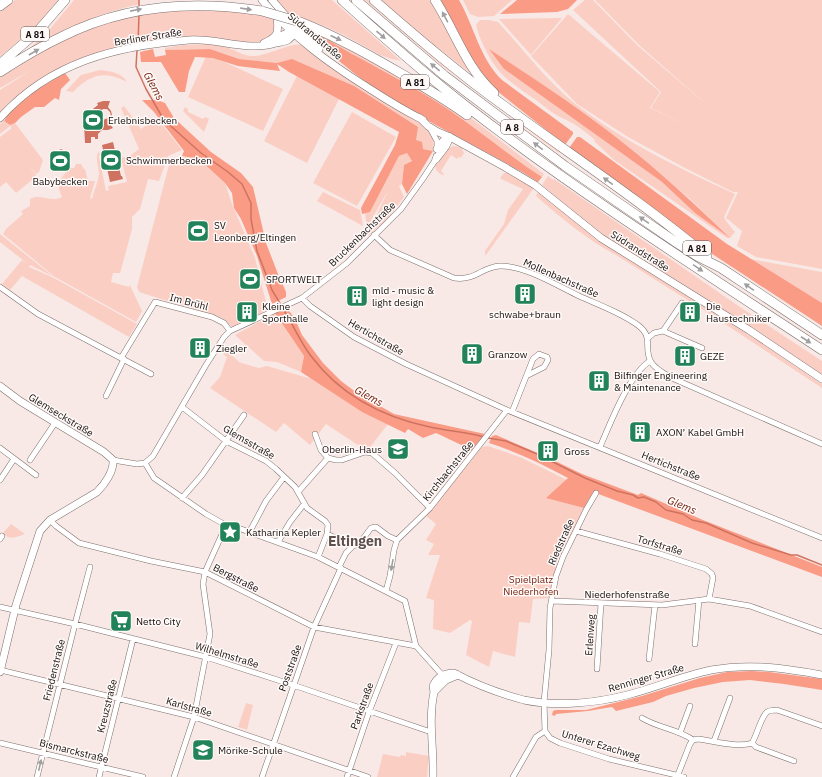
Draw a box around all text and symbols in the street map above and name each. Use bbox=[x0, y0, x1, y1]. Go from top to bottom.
one-way arrow bbox=[240, 6, 252, 12]
one-way arrow bbox=[130, 7, 142, 13]
street label: Südrandstraße bbox=[285, 10, 345, 63]
one-way arrow bbox=[442, 11, 448, 22]
street label: Berliner Straße bbox=[113, 25, 183, 49]
road number: A 81 bbox=[21, 27, 49, 41]
one-way arrow bbox=[376, 31, 386, 40]
one-way arrow bbox=[330, 35, 342, 41]
one-way arrow bbox=[28, 48, 40, 55]
one-way arrow bbox=[429, 63, 440, 71]
water label: Glems bbox=[141, 69, 167, 103]
road number: A 81 bbox=[401, 75, 429, 89]
sports icon: Erlebnisbecken bbox=[80, 107, 106, 133]
place label: Erlebnisbecken bbox=[108, 114, 177, 127]
road number: A 8 bbox=[501, 120, 523, 134]
one-way arrow bbox=[533, 141, 544, 150]
sports icon: Schwimmerbecken bbox=[98, 147, 124, 173]
sports icon: Babybecken bbox=[47, 148, 73, 174]
place label: Schwimmerbecken bbox=[126, 154, 212, 167]
place label: Babybecken bbox=[32, 175, 88, 188]
one-way arrow bbox=[602, 177, 613, 185]
street label: Bruckenbachstraße bbox=[326, 198, 399, 269]
one-way arrow bbox=[639, 216, 650, 224]
sports icon: SV Leonberg/Eltingen bbox=[185, 218, 211, 244]
place label: SV Leonberg/Eltingen bbox=[214, 219, 296, 244]
street label: Südrandstraße bbox=[608, 228, 672, 275]
road number: A 81 bbox=[683, 241, 711, 255]
street label: Mollenbachstraße bbox=[521, 256, 601, 301]
one-way arrow bbox=[692, 264, 703, 272]
sports icon: SPORTWELT bbox=[237, 266, 263, 292]
place label: SPORTWELT bbox=[266, 273, 322, 286]
building icon: schwabe+braun bbox=[512, 281, 538, 307]
building icon: mld - music & light design bbox=[344, 283, 370, 309]
one-way arrow bbox=[744, 283, 755, 291]
place label: mld - music & light design bbox=[372, 284, 434, 309]
street label: Im Brühl bbox=[168, 291, 210, 313]
building icon: Kleine Sporthalle bbox=[234, 299, 260, 325]
building icon: Die Haustechniker bbox=[677, 299, 703, 325]
place label: Kleine Sporthalle bbox=[262, 300, 309, 325]
place label: Die Haustechniker bbox=[706, 300, 771, 325]
place label: schwabe+braun bbox=[489, 308, 561, 321]
street label: Hertichstraße bbox=[346, 316, 407, 358]
building icon: Ziegler bbox=[187, 335, 213, 361]
one-way arrow bbox=[801, 336, 811, 344]
building icon: Granzow bbox=[459, 341, 485, 367]
place label: Ziegler bbox=[216, 342, 247, 355]
building icon: GEZE bbox=[672, 343, 698, 369]
place label: Granzow bbox=[488, 348, 528, 361]
place label: GEZE bbox=[700, 350, 725, 363]
building icon: Bilfinger Engineering & Maintenance bbox=[586, 368, 612, 394]
place label: Bilfinger Engineering & Maintenance bbox=[614, 369, 708, 394]
water label: Glems bbox=[352, 383, 386, 409]
street label: Glemseckstraße bbox=[26, 390, 96, 440]
building icon: AXON’ Kabel GmbH bbox=[627, 419, 653, 445]
street label: Glemsstraße bbox=[221, 422, 278, 462]
place label: AXON’ Kabel GmbH bbox=[656, 426, 744, 439]
school or university icon: Oberlin-Haus bbox=[385, 436, 411, 462]
street label: Kirchbachstraße bbox=[420, 438, 477, 504]
building icon: Gross bbox=[535, 438, 561, 464]
place label: Oberlin-Haus bbox=[322, 443, 382, 456]
place label: Gross bbox=[564, 445, 590, 458]
street label: Hertichstraße bbox=[640, 448, 703, 484]
water label: Glems bbox=[665, 493, 699, 517]
street label: Riedstraße bbox=[545, 516, 577, 567]
place icon: Katharina Kepler bbox=[217, 519, 243, 545]
place label: Katharina Kepler bbox=[246, 526, 321, 539]
district label: Eltingen bbox=[328, 532, 382, 550]
street label: Torfstraße bbox=[636, 532, 685, 558]
one-way arrow bbox=[389, 559, 395, 571]
street label: Bergstraße bbox=[211, 561, 262, 595]
park label: Spielplatz Niederhofen bbox=[503, 573, 559, 598]
street label: Niederhofenstraße bbox=[585, 588, 670, 601]
supermarket icon: Netto City bbox=[108, 608, 134, 634]
street label: Erlenweg bbox=[582, 613, 598, 656]
place label: Netto City bbox=[136, 615, 181, 628]
street label: Friedenstraße bbox=[40, 637, 68, 702]
street label: Wilhelmstraße bbox=[194, 639, 261, 671]
street label: Poststraße bbox=[276, 642, 305, 693]
street label: Renninger Straße bbox=[607, 661, 686, 695]
street label: Kreuzstraße bbox=[94, 677, 120, 734]
street label: Parkstraße bbox=[347, 680, 377, 731]
street label: Karlstraße bbox=[165, 694, 214, 720]
street label: Unterer Ezachweg bbox=[560, 727, 643, 763]
street label: Bismarckstraße bbox=[38, 736, 110, 766]
school or university icon: Mörike-Schule bbox=[190, 737, 216, 763]
place label: Mörike-Schule bbox=[218, 744, 283, 757]
one-way arrow bbox=[38, 759, 44, 771]

